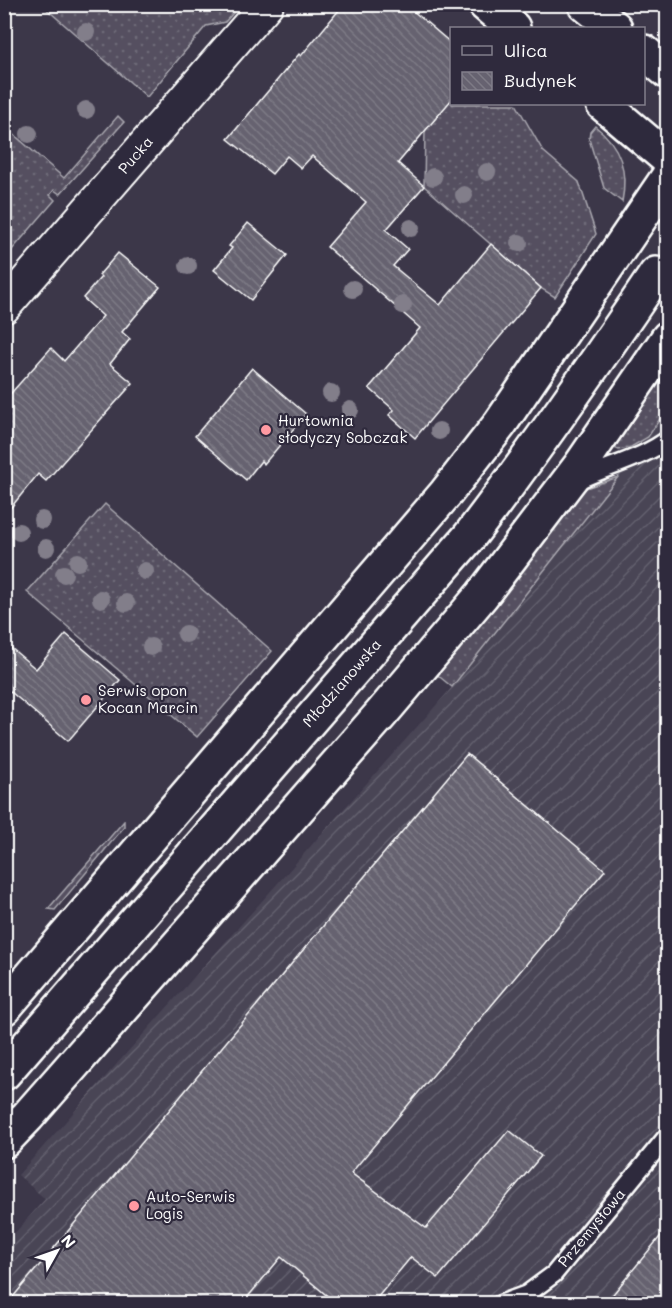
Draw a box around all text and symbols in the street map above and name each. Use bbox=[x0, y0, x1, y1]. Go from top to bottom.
legend bbox=[450, 27, 645, 105]
text: Ulica bbox=[504, 38, 548, 62]
text: Budynek bbox=[504, 68, 577, 92]
street label: Pucka bbox=[113, 132, 157, 178]
place label: Hurtownia słodyczy Sobczak bbox=[278, 410, 407, 447]
marker: Hurtownia słodyczy Sobczak bbox=[259, 423, 273, 437]
street label: Młodzianowska bbox=[298, 634, 385, 731]
place label: Serwis opon Kocan Marcin bbox=[98, 680, 198, 717]
marker: Serwis opon Kocan Marcin bbox=[79, 693, 93, 707]
street label: Przemysłowa bbox=[553, 1184, 629, 1271]
place label: Auto-Serwis Logis bbox=[146, 1186, 235, 1223]
marker: Auto-Serwis Logis bbox=[127, 1199, 141, 1213]
north arrow bbox=[27, 1221, 87, 1281]
text: N bbox=[57, 1230, 81, 1252]

